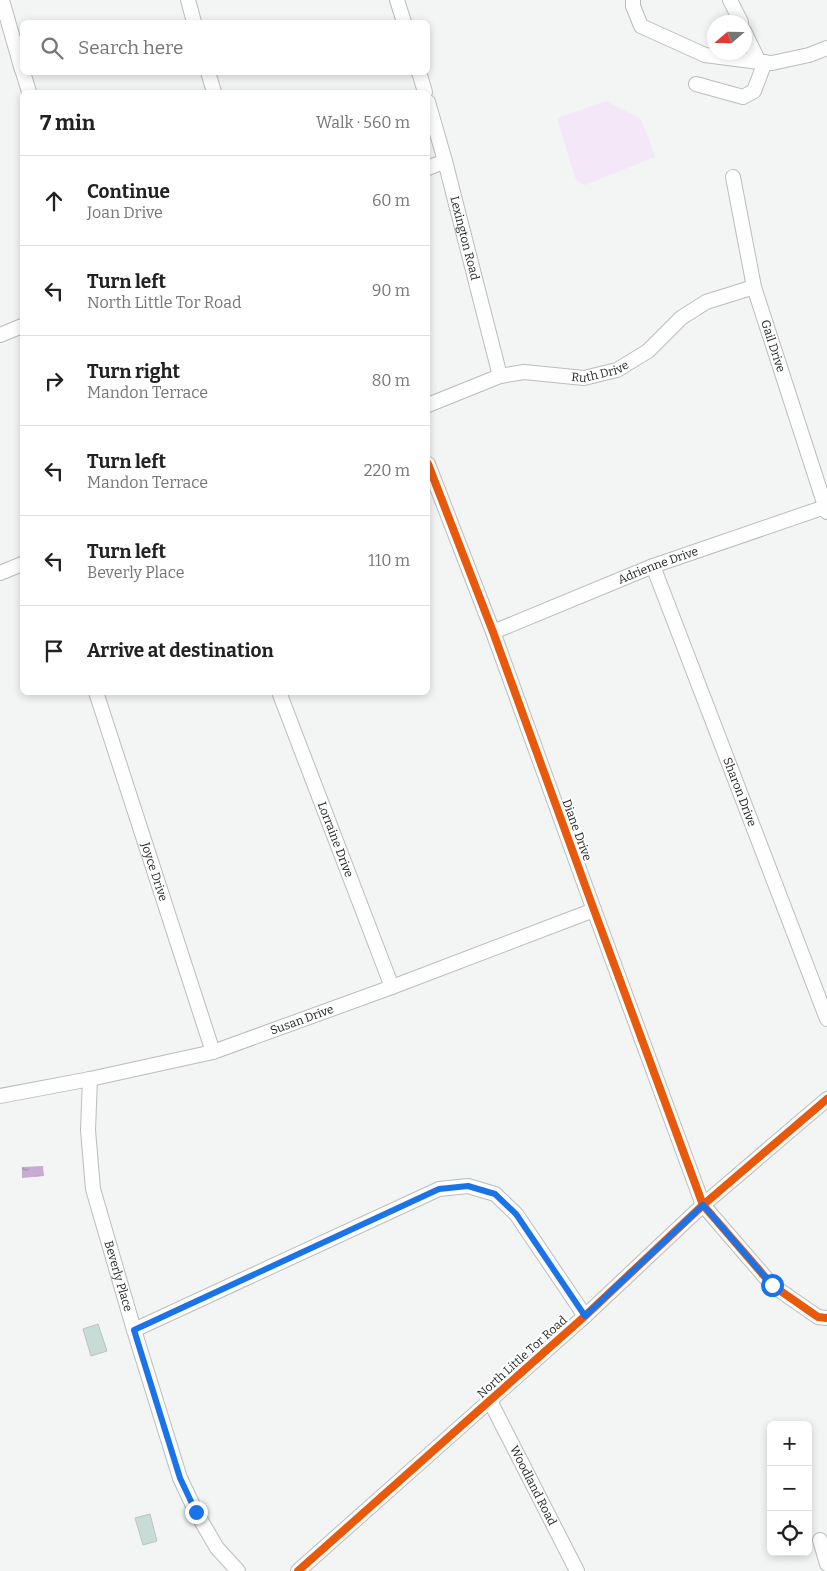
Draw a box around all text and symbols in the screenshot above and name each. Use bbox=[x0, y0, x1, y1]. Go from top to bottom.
north arrow bbox=[707, 15, 752, 60]
search box bbox=[20, 20, 430, 75]
icon: search bbox=[38, 34, 66, 62]
text: Search here bbox=[78, 36, 183, 59]
text: 7 min bbox=[40, 110, 95, 136]
text: Walk · 560 m bbox=[316, 113, 410, 132]
text: Continue bbox=[87, 180, 170, 203]
icon: ahead bbox=[40, 187, 68, 215]
text: 60 m bbox=[372, 191, 410, 210]
street label: Lexington Road bbox=[447, 195, 482, 282]
text: Joan Drive bbox=[87, 203, 163, 222]
text: Turn left bbox=[87, 270, 166, 293]
icon: left bbox=[40, 277, 68, 305]
text: 90 m bbox=[372, 281, 410, 300]
text: North Little Tor Road bbox=[87, 293, 241, 312]
street label: Gail Drive bbox=[758, 318, 788, 374]
street label: Ruth Drive bbox=[571, 358, 631, 385]
text: Turn right bbox=[87, 360, 180, 383]
icon: right bbox=[40, 367, 68, 395]
text: 80 m bbox=[372, 371, 410, 390]
text: Mandon Terrace bbox=[87, 383, 208, 402]
text: Turn left bbox=[87, 450, 166, 473]
icon: left bbox=[40, 457, 68, 485]
text: 220 m bbox=[364, 461, 410, 480]
text: Mandon Terrace bbox=[87, 473, 208, 492]
text: Turn left bbox=[87, 540, 166, 563]
street label: Adrienne Drive bbox=[616, 544, 700, 587]
icon: left bbox=[40, 547, 68, 575]
text: 110 m bbox=[368, 551, 410, 570]
text: Beverly Place bbox=[87, 563, 184, 582]
icon: arrive bbox=[40, 637, 68, 665]
text: Arrive at destination bbox=[87, 639, 274, 662]
street label: Sharon Drive bbox=[720, 755, 759, 828]
street label: Diane Drive bbox=[559, 797, 595, 863]
street label: Lorraine Drive bbox=[315, 800, 356, 879]
street label: Joyce Drive bbox=[138, 840, 171, 903]
street label: Susan Drive bbox=[268, 1002, 335, 1038]
street label: Beverly Place bbox=[101, 1239, 135, 1313]
route start bbox=[761, 1274, 784, 1297]
street label: North Little Tor Road bbox=[474, 1313, 570, 1401]
map controls bbox=[767, 1421, 812, 1556]
button: + bbox=[767, 1421, 812, 1466]
street label: Woodland Road bbox=[507, 1443, 559, 1528]
button: − bbox=[767, 1466, 812, 1511]
route end bbox=[185, 1501, 208, 1524]
button: locate bbox=[767, 1511, 812, 1556]

